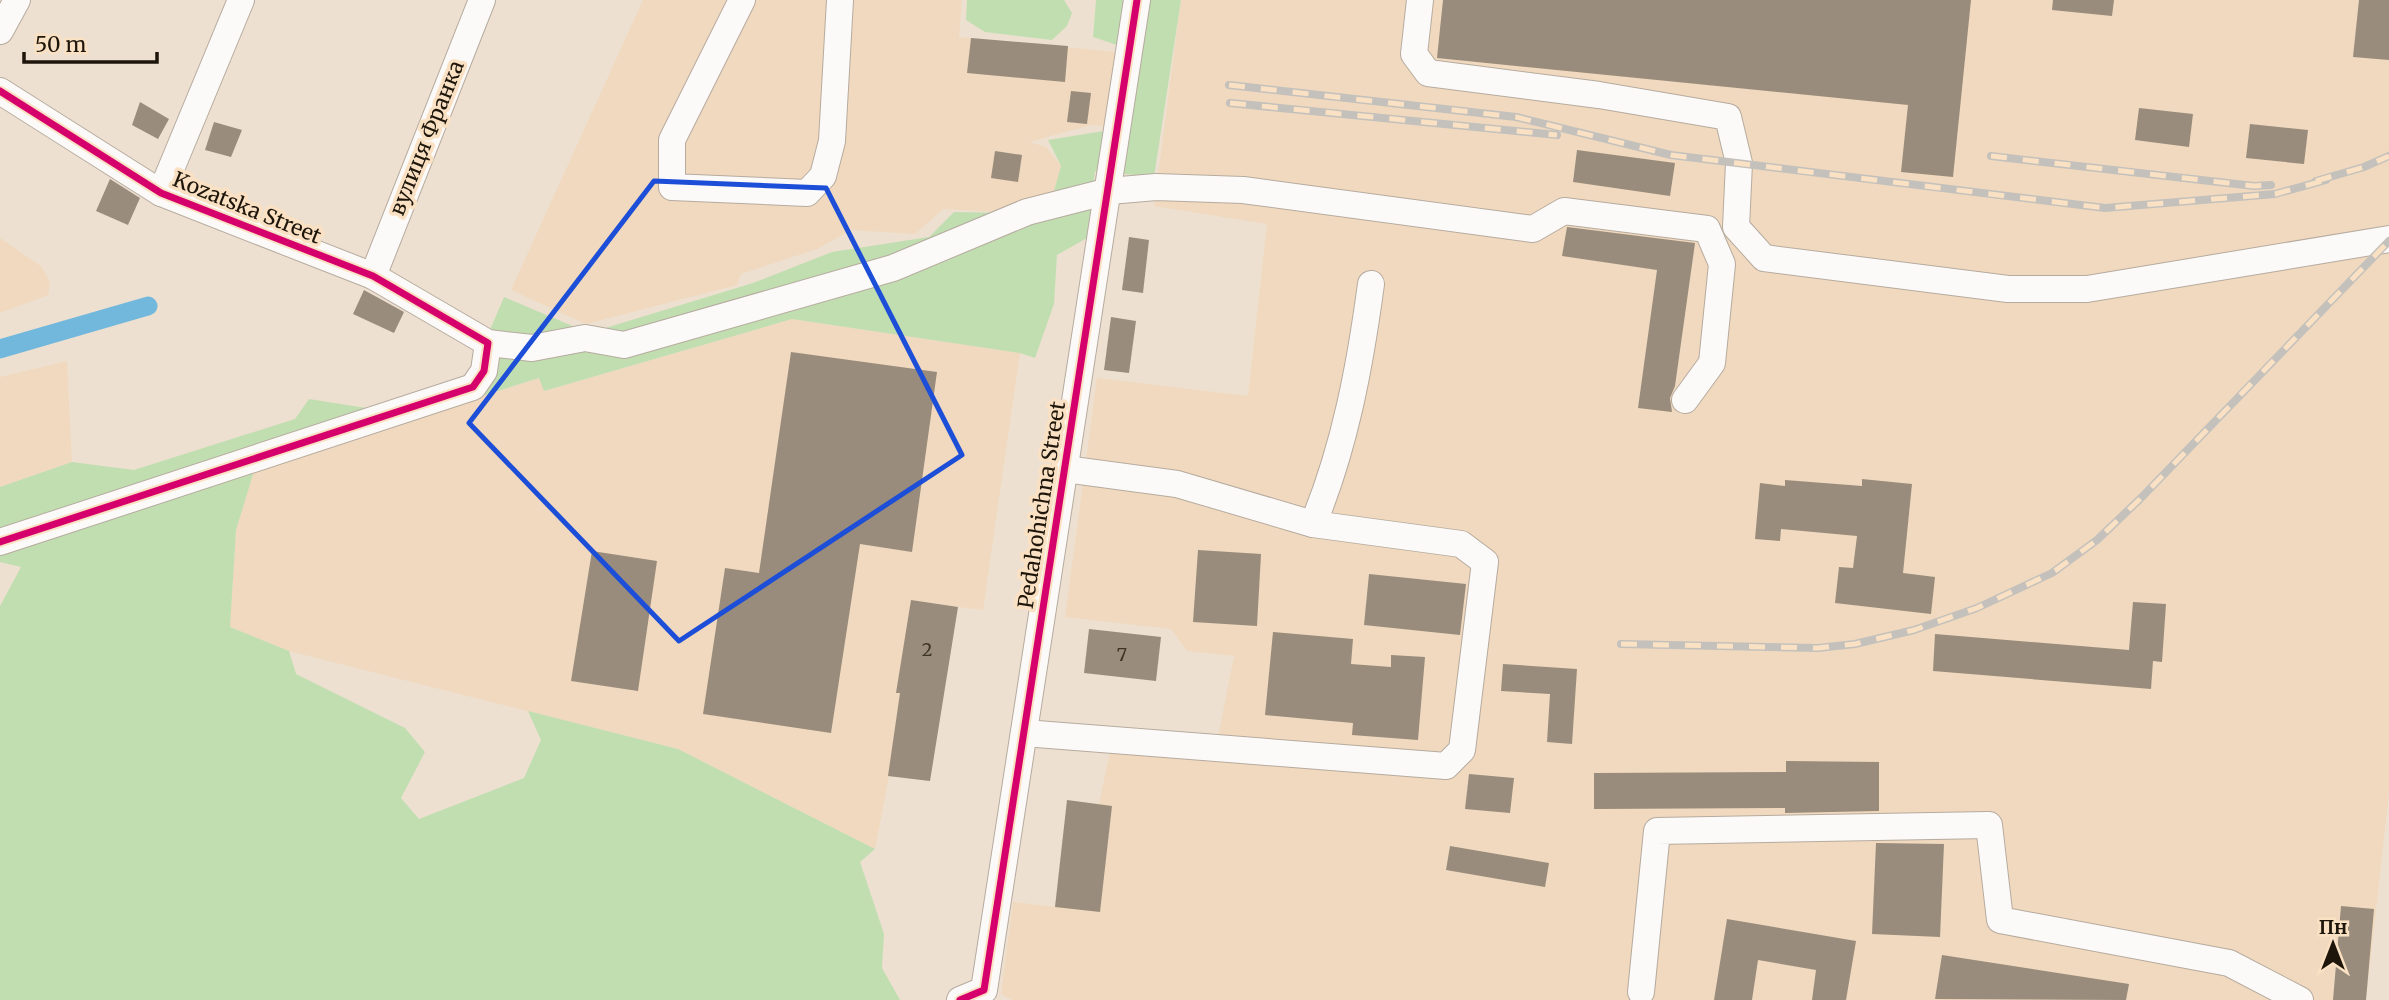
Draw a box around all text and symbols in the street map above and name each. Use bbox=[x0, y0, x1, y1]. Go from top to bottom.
scale bar bbox=[24, 21, 158, 65]
text: 50 m bbox=[35, 31, 86, 58]
street label: вулиця Франка bbox=[383, 56, 470, 219]
street label: Kozatska Street bbox=[169, 166, 325, 250]
street label: Pedahohichna Street bbox=[1012, 399, 1071, 610]
house number: 2 bbox=[922, 638, 932, 661]
house number: 7 bbox=[1117, 643, 1127, 666]
north arrow bbox=[2298, 909, 2368, 979]
text: Пн bbox=[2319, 915, 2347, 939]

